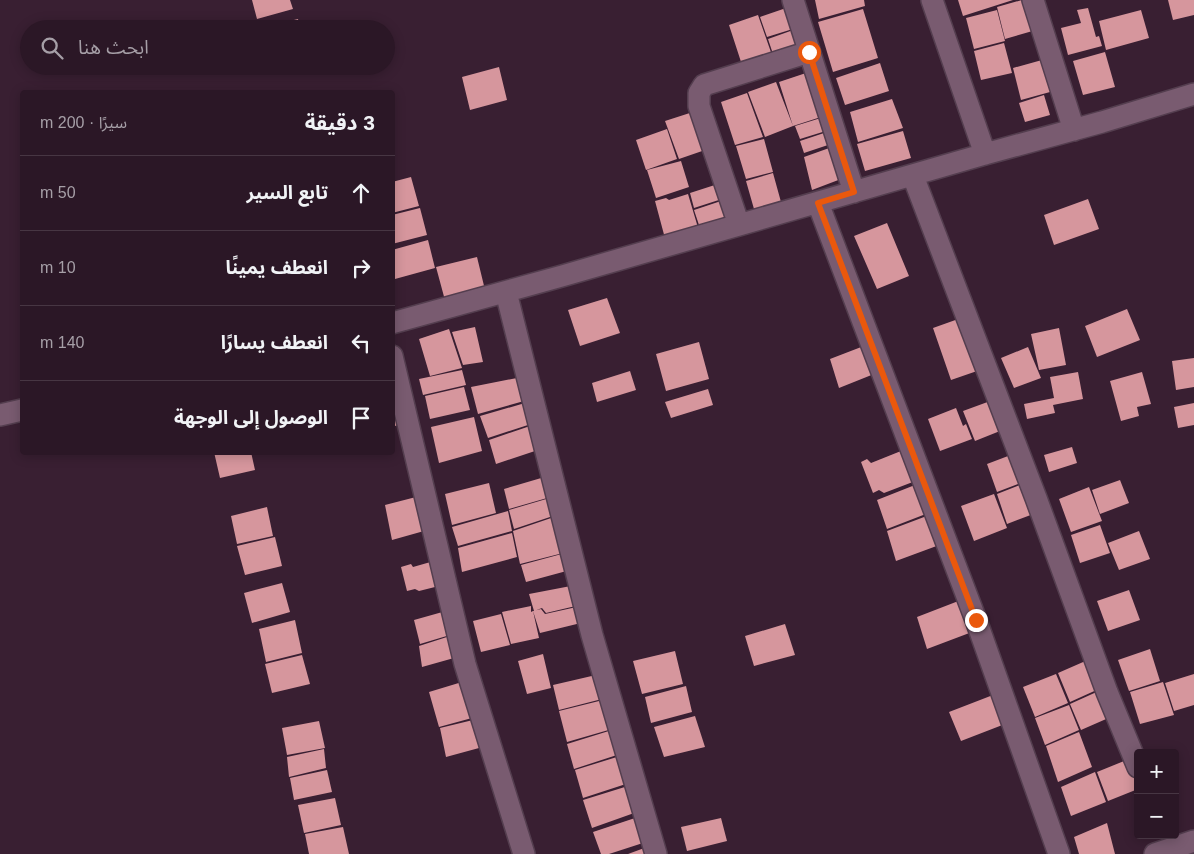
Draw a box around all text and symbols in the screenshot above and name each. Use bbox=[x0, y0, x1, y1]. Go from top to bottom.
search box bbox=[20, 20, 395, 75]
icon: search bbox=[38, 34, 66, 62]
text: ابحث هنا bbox=[78, 37, 149, 58]
route start bbox=[798, 41, 821, 64]
text: 3 دقيقة bbox=[305, 111, 375, 134]
text: سيرًا · 200 m bbox=[40, 114, 127, 131]
icon: ahead bbox=[347, 179, 375, 207]
text: تابع السير bbox=[246, 182, 328, 203]
text: 50 m bbox=[40, 184, 76, 201]
icon: right bbox=[347, 254, 375, 282]
text: انعطف يمينًا bbox=[226, 257, 328, 278]
text: 10 m bbox=[40, 259, 76, 276]
icon: left bbox=[347, 329, 375, 357]
text: انعطف يسارًا bbox=[221, 332, 328, 353]
text: 140 m bbox=[40, 334, 84, 351]
icon: arrive bbox=[347, 404, 375, 432]
text: الوصول إلى الوجهة bbox=[174, 407, 328, 428]
route end bbox=[965, 609, 988, 632]
map controls bbox=[1134, 749, 1179, 839]
button: + bbox=[1134, 749, 1179, 794]
button: − bbox=[1134, 794, 1179, 839]

